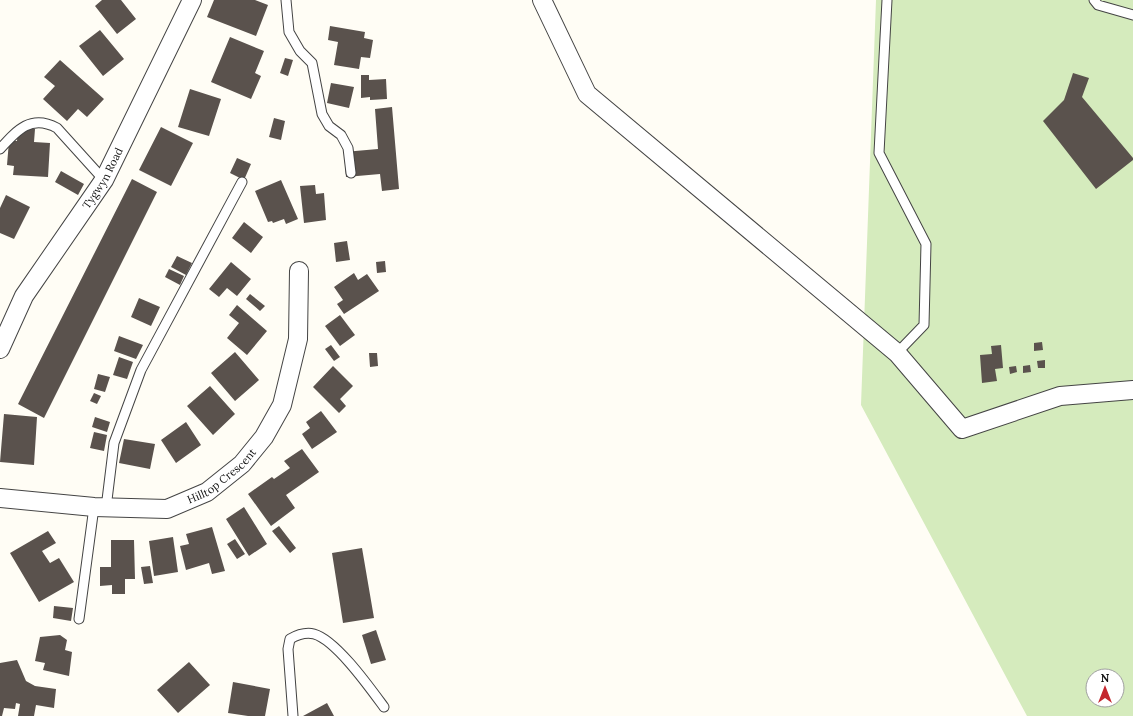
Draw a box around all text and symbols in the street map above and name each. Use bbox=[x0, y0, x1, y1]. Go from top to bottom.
street label: Tygwyn Road bbox=[79, 145, 126, 212]
street label: Hilltop Crescent bbox=[185, 445, 259, 507]
north arrow bbox=[1085, 668, 1125, 708]
text: N bbox=[1101, 671, 1110, 685]

